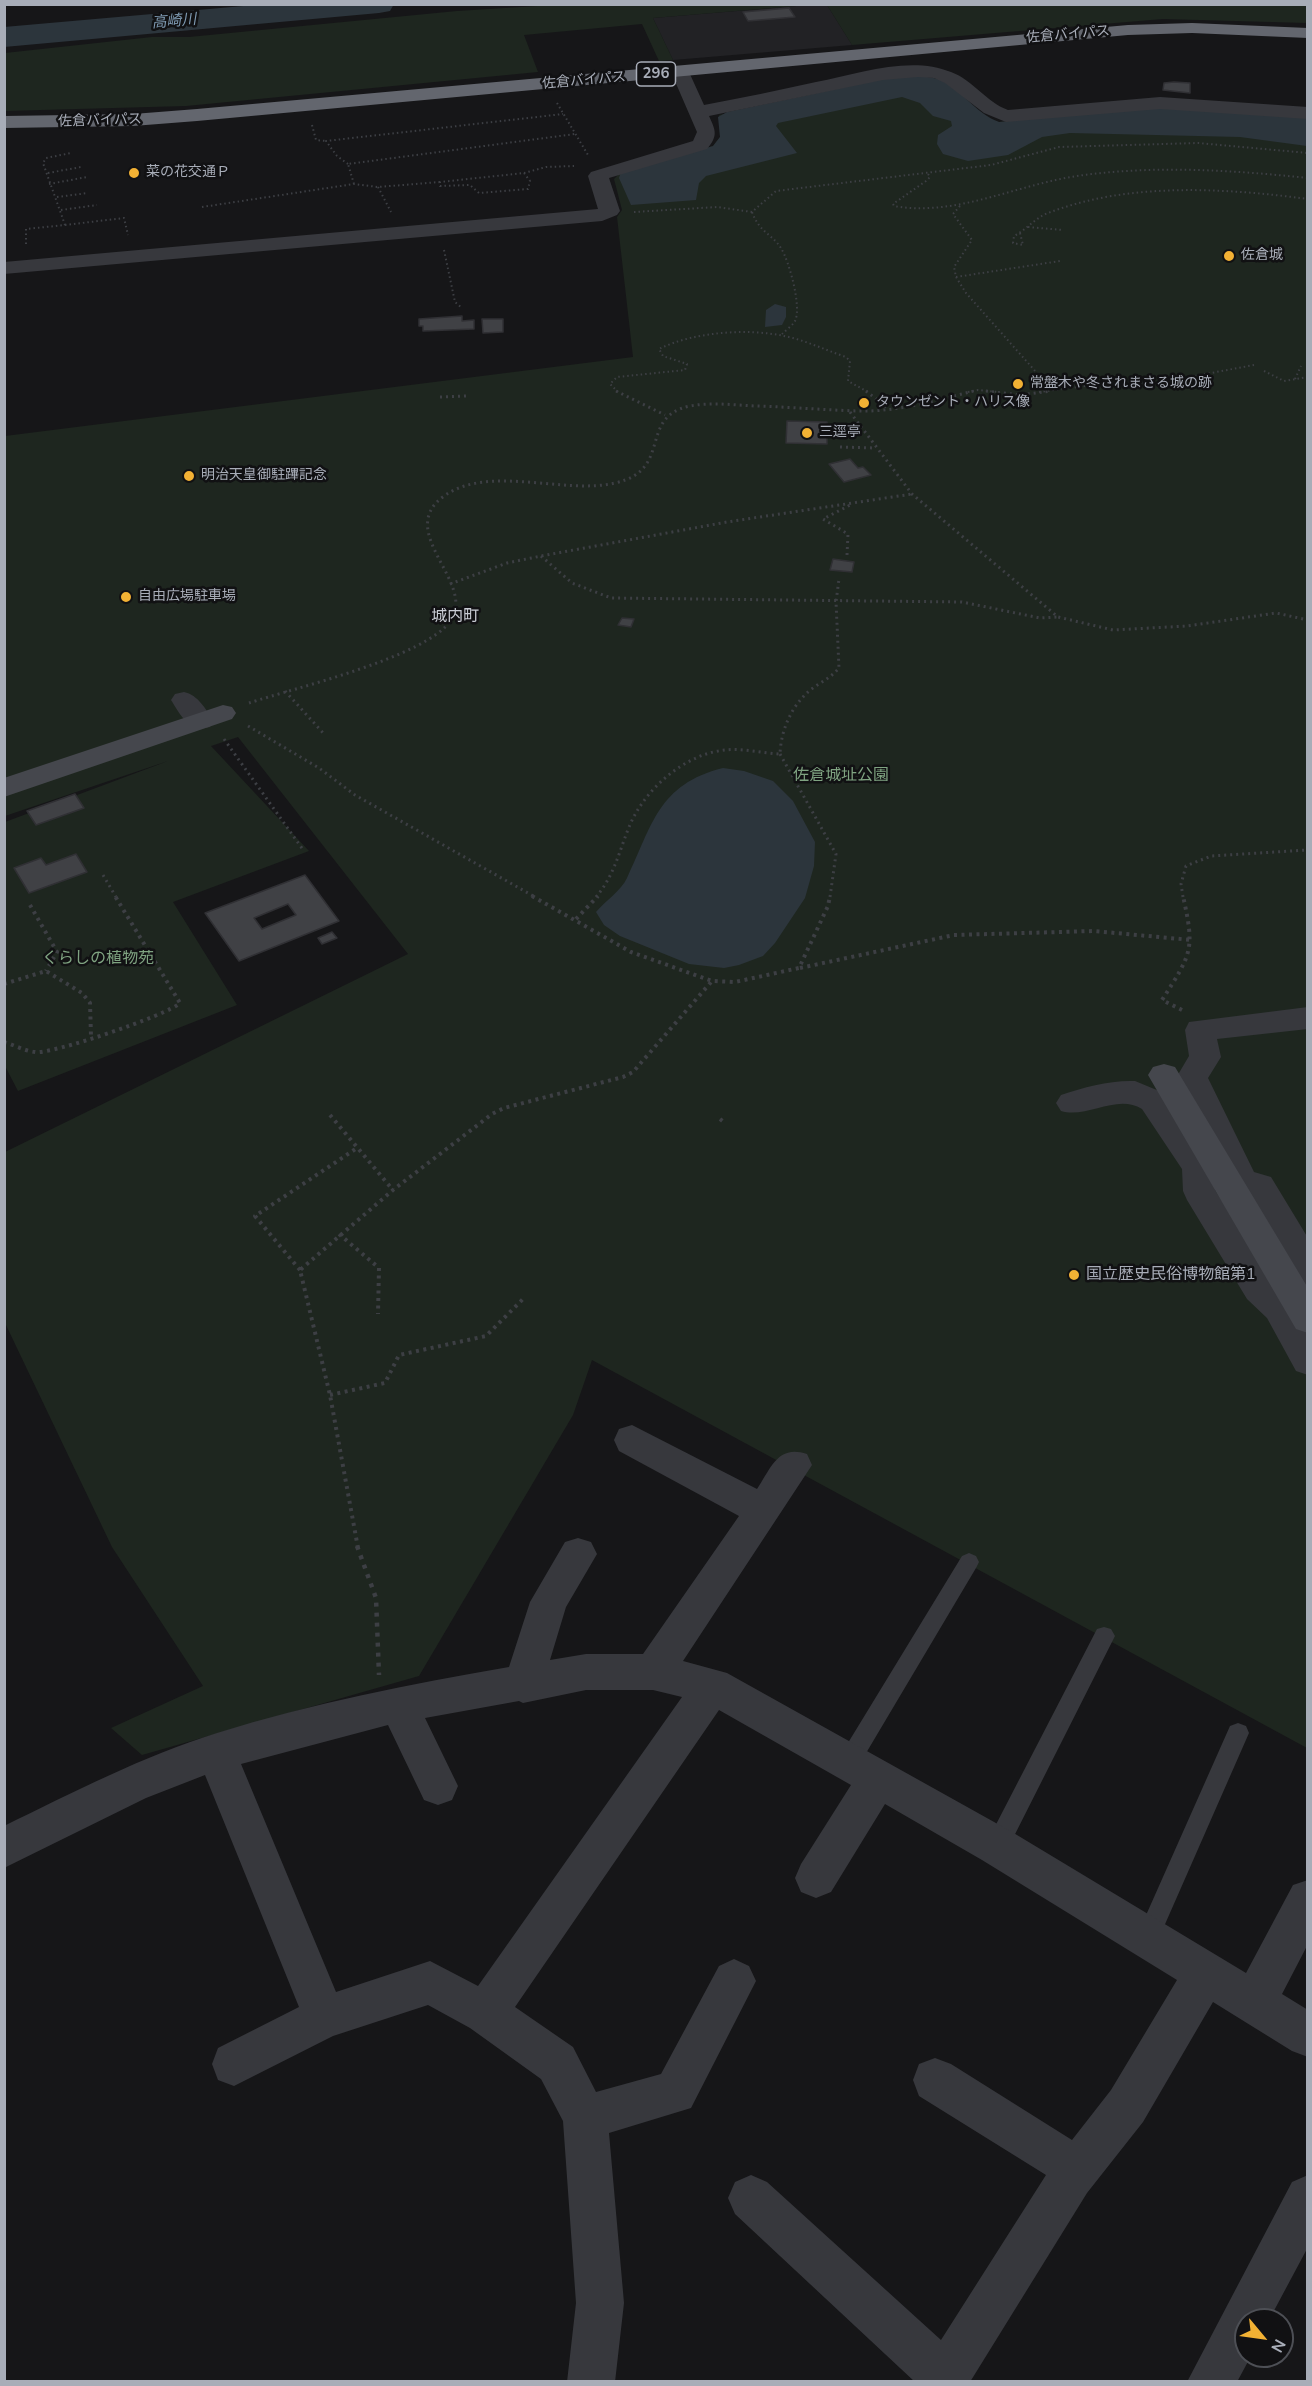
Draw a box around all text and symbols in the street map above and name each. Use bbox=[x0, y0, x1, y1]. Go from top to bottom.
water label: 高崎川 bbox=[151, 11, 197, 33]
street label: 佐倉バイパス bbox=[1025, 23, 1111, 47]
road number: 296 bbox=[636, 62, 676, 86]
street label: 佐倉バイパス bbox=[541, 69, 627, 93]
street label: 佐倉バイパス bbox=[58, 111, 142, 131]
place label: 菜の花交通Ｐ bbox=[146, 165, 230, 181]
marker: 菜の花交通Ｐ bbox=[127, 166, 141, 180]
place label: 佐倉城 bbox=[1241, 248, 1283, 264]
marker: 佐倉城 bbox=[1222, 249, 1236, 263]
place label: 常盤木や冬されまさる城の跡 bbox=[1030, 376, 1212, 392]
marker: 常盤木や冬されまさる城の跡 bbox=[1011, 377, 1025, 391]
place label: タウンゼント・ハリス像 bbox=[876, 395, 1030, 411]
marker: タウンゼント・ハリス像 bbox=[857, 396, 871, 410]
place label: 三逕亭 bbox=[819, 425, 861, 441]
marker: 三逕亭 bbox=[800, 426, 814, 440]
place label: 明治天皇御駐蹕記念 bbox=[201, 468, 327, 484]
marker: 明治天皇御駐蹕記念 bbox=[182, 469, 196, 483]
place label: 自由広場駐車場 bbox=[138, 589, 236, 605]
marker: 自由広場駐車場 bbox=[119, 590, 133, 604]
district label: 城内町 bbox=[431, 607, 479, 627]
park label: 佐倉城址公園 bbox=[793, 766, 889, 786]
park label: くらしの植物苑 bbox=[42, 949, 154, 969]
place label: 国立歴史民俗博物館第1 bbox=[1086, 1265, 1256, 1285]
marker: 国立歴史民俗博物館第1 bbox=[1067, 1268, 1081, 1282]
north arrow bbox=[1234, 2308, 1294, 2368]
text: N bbox=[1265, 2335, 1291, 2356]

